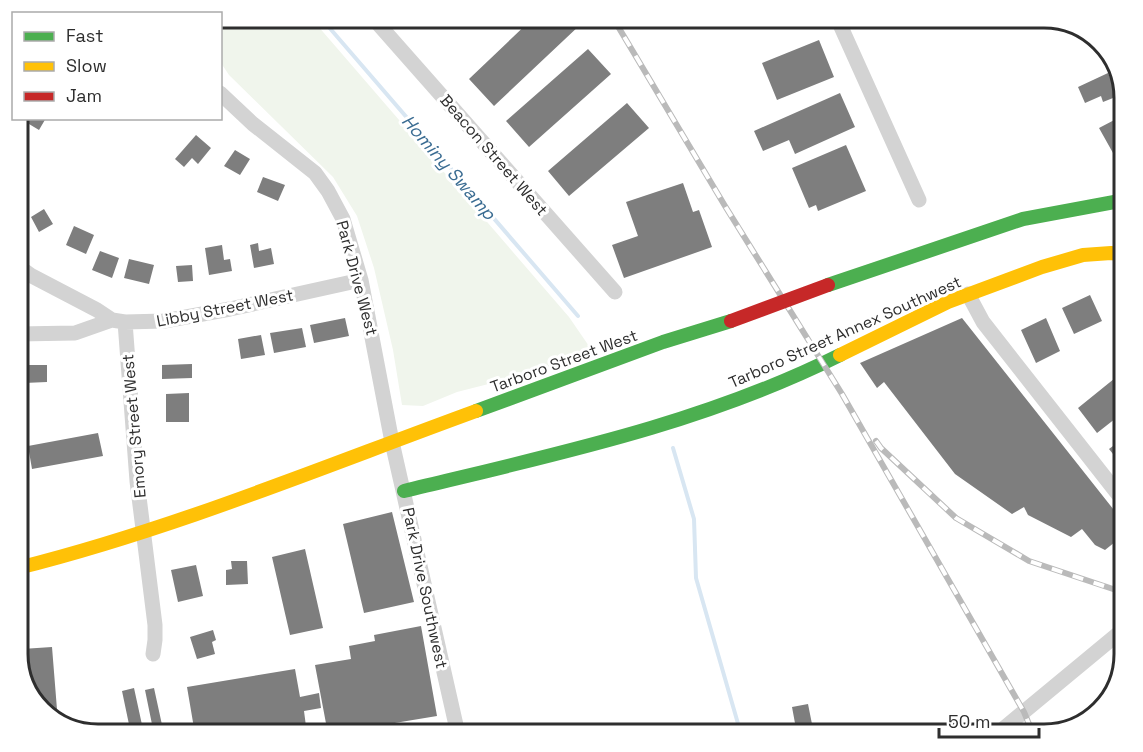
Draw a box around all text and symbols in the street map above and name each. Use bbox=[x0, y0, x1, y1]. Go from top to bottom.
legend bbox=[12, 12, 222, 120]
text: Fast bbox=[66, 24, 103, 47]
text: Slow bbox=[66, 54, 107, 77]
text: Jam bbox=[66, 84, 102, 107]
street label: Beacon Street West bbox=[436, 90, 552, 220]
water label: Hominy Swamp bbox=[397, 110, 502, 225]
street label: Park Drive West bbox=[332, 218, 382, 338]
street label: Tarboro Street Annex Southwest bbox=[725, 271, 965, 393]
street label: Libby Street West bbox=[155, 284, 295, 332]
street label: Tarboro Street West bbox=[488, 325, 640, 397]
street label: Emory Street West bbox=[117, 353, 151, 499]
street label: Park Drive Southwest bbox=[398, 506, 452, 670]
scale bar bbox=[939, 701, 1040, 739]
text: 50 m bbox=[948, 710, 990, 733]

